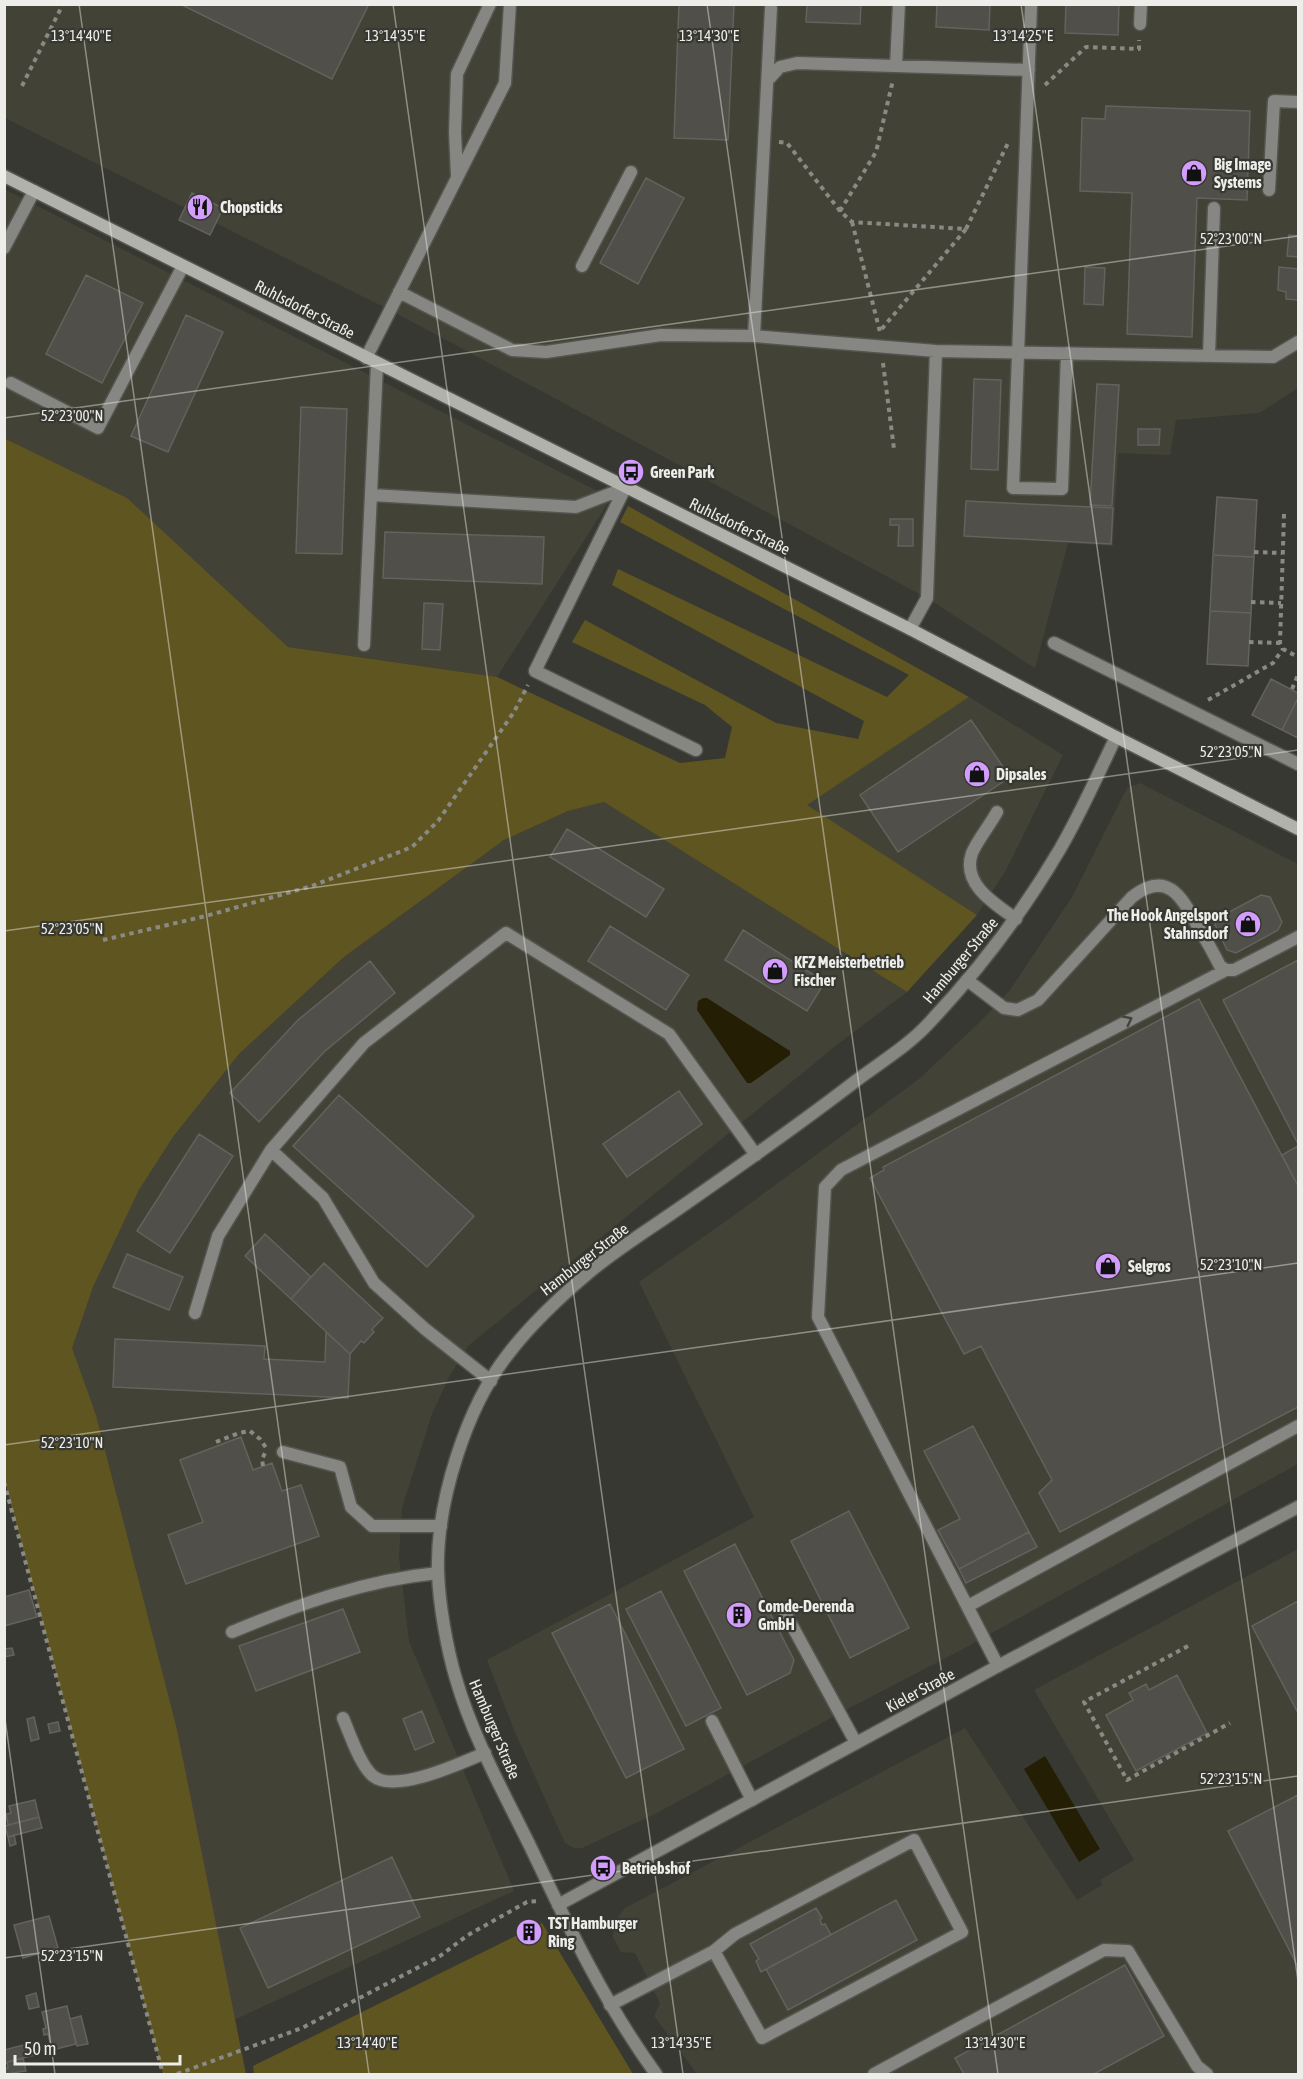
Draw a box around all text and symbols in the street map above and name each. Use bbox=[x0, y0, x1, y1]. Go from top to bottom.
text: 13°14'40"E bbox=[51, 27, 112, 44]
text: 13°14'35"E bbox=[365, 27, 426, 44]
text: 13°14'30"E bbox=[679, 27, 740, 44]
text: 13°14'25"E bbox=[993, 27, 1054, 44]
place label: Big Image Systems bbox=[1214, 155, 1271, 191]
shop icon: Big Image Systems bbox=[1179, 158, 1209, 188]
restaurant icon: Chopsticks bbox=[185, 192, 215, 222]
place label: Chopsticks bbox=[220, 198, 283, 216]
text: 52°23'00"N bbox=[1200, 230, 1262, 247]
street label: Ruhlsdorfer Straße bbox=[252, 276, 358, 342]
text: 52°23'00"N bbox=[41, 407, 103, 424]
bus stop icon: Green Park bbox=[616, 457, 646, 487]
place label: Green Park bbox=[650, 463, 715, 481]
street label: Ruhlsdorfer Straße bbox=[687, 494, 793, 558]
text: 52°23'05"N bbox=[1200, 743, 1262, 760]
shop icon: Dipsales bbox=[962, 759, 992, 789]
place label: Dipsales bbox=[996, 765, 1047, 783]
place label: The Hook Angelsport Stahnsdorf bbox=[1107, 906, 1229, 942]
shop icon: The Hook Angelsport Stahnsdorf bbox=[1233, 909, 1263, 939]
street label: Hamburger Straße bbox=[919, 913, 1002, 1007]
text: 52°23'05"N bbox=[41, 920, 103, 937]
place label: KFZ Meisterbetrieb Fischer bbox=[794, 953, 905, 989]
shop icon: KFZ Meisterbetrieb Fischer bbox=[760, 956, 790, 986]
one-way arrow bbox=[1122, 1016, 1132, 1027]
street label: Hamburger Straße bbox=[536, 1219, 632, 1300]
shop icon: Selgros bbox=[1093, 1251, 1123, 1281]
text: 52°23'10"N bbox=[1200, 1256, 1262, 1273]
place label: Selgros bbox=[1128, 1257, 1171, 1275]
text: 52°23'10"N bbox=[41, 1434, 103, 1451]
place label: Comde-Derenda GmbH bbox=[758, 1597, 854, 1633]
building icon: Comde-Derenda GmbH bbox=[724, 1600, 754, 1630]
street label: Kieler Straße bbox=[883, 1664, 957, 1716]
street label: Hamburger Straße bbox=[465, 1676, 524, 1782]
text: 52°23'15"N bbox=[1200, 1770, 1262, 1787]
bus stop icon: Betriebshof bbox=[588, 1853, 618, 1883]
place label: Betriebshof bbox=[622, 1859, 691, 1877]
place label: TST Hamburger Ring bbox=[548, 1914, 638, 1950]
building icon: TST Hamburger Ring bbox=[514, 1917, 544, 1947]
text: 52°23'15"N bbox=[41, 1947, 103, 1964]
scale bar bbox=[15, 2028, 180, 2066]
text: 13°14'40"E bbox=[337, 2034, 398, 2051]
text: 13°14'35"E bbox=[651, 2034, 712, 2051]
text: 13°14'30"E bbox=[965, 2034, 1026, 2051]
text: 50 m bbox=[24, 2038, 56, 2059]

